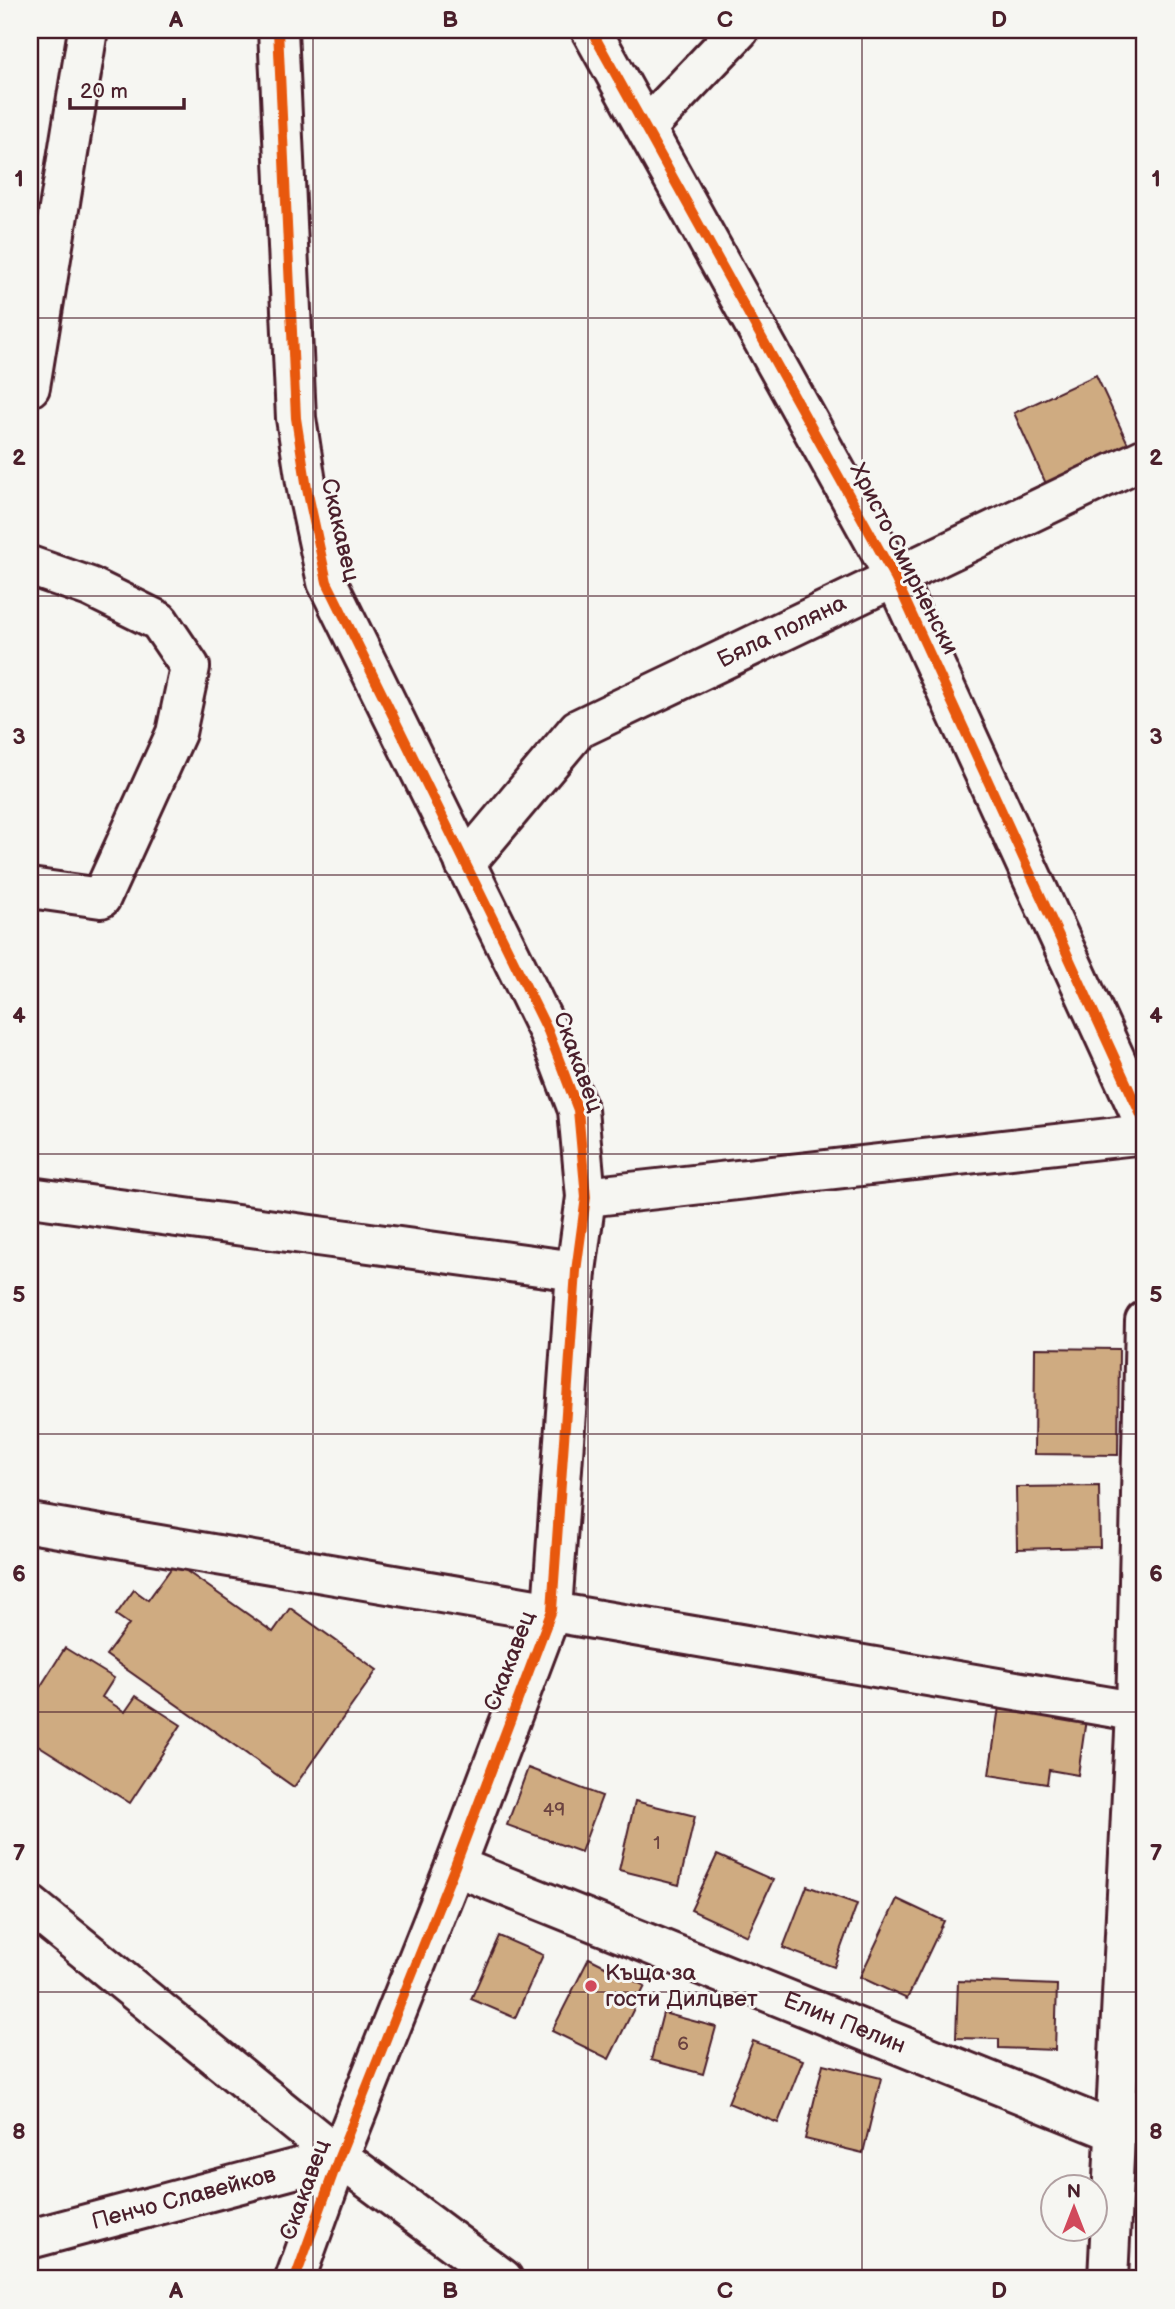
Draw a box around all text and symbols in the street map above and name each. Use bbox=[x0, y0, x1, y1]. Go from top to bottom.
text: A bbox=[168, 6, 184, 34]
text: B bbox=[442, 6, 458, 34]
text: C bbox=[717, 6, 733, 34]
text: D bbox=[991, 6, 1007, 34]
scale bar bbox=[70, 66, 184, 110]
text: 20 m bbox=[80, 79, 128, 104]
text: 1 bbox=[14, 165, 24, 193]
text: 1 bbox=[1151, 165, 1161, 193]
text: 2 bbox=[12, 444, 26, 472]
text: 2 bbox=[1149, 444, 1163, 472]
street label: Христо Смирненски bbox=[844, 459, 964, 659]
street label: Скакавец bbox=[315, 476, 366, 585]
street label: Бяла поляна bbox=[713, 589, 851, 674]
text: 3 bbox=[12, 723, 26, 751]
text: 3 bbox=[1149, 723, 1163, 751]
text: 4 bbox=[12, 1002, 26, 1030]
text: 4 bbox=[1149, 1002, 1163, 1030]
street label: Скакавец bbox=[547, 1008, 609, 1116]
text: 5 bbox=[12, 1281, 26, 1309]
text: 5 bbox=[1149, 1281, 1163, 1309]
text: 6 bbox=[12, 1560, 26, 1588]
text: 6 bbox=[1149, 1560, 1163, 1588]
street label: Скакавец bbox=[478, 1607, 542, 1715]
house number: 49 bbox=[543, 1799, 565, 1822]
house number: 1 bbox=[653, 1832, 661, 1855]
text: 7 bbox=[13, 1839, 26, 1867]
text: 7 bbox=[1150, 1839, 1163, 1867]
place label: Къща за гости Дилцвет bbox=[605, 1959, 758, 2013]
marker: Къща за гости Дилцвет bbox=[583, 1978, 599, 1994]
street label: Елин Пелин bbox=[779, 1986, 910, 2060]
house number: 6 bbox=[677, 2033, 689, 2056]
text: 8 bbox=[12, 2118, 26, 2146]
text: 8 bbox=[1149, 2118, 1163, 2146]
street label: Скакавец bbox=[274, 2136, 336, 2244]
street label: Пенчо Славейков bbox=[89, 2160, 279, 2236]
north arrow bbox=[1038, 2172, 1108, 2242]
text: N bbox=[1067, 2181, 1081, 2204]
text: A bbox=[168, 2277, 184, 2305]
text: B bbox=[442, 2277, 458, 2305]
text: C bbox=[717, 2277, 733, 2305]
text: D bbox=[991, 2277, 1007, 2305]

